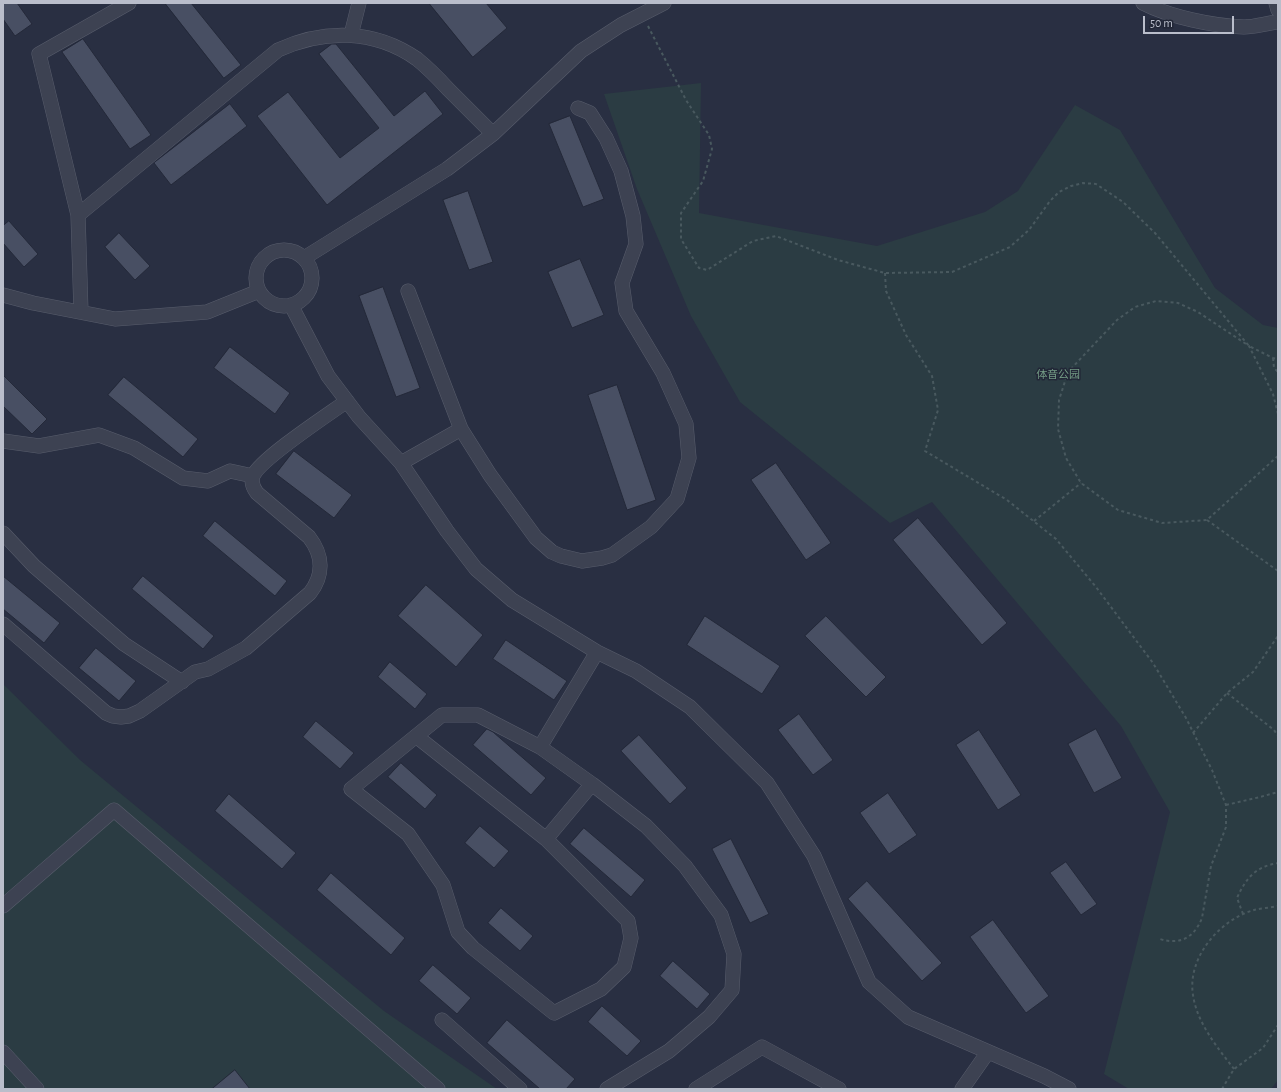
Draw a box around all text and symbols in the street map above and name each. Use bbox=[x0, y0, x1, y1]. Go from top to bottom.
scale bar bbox=[1145, 8, 1236, 34]
text: 50 m bbox=[1150, 17, 1173, 29]
park label: 体音公园 bbox=[1036, 368, 1080, 382]

